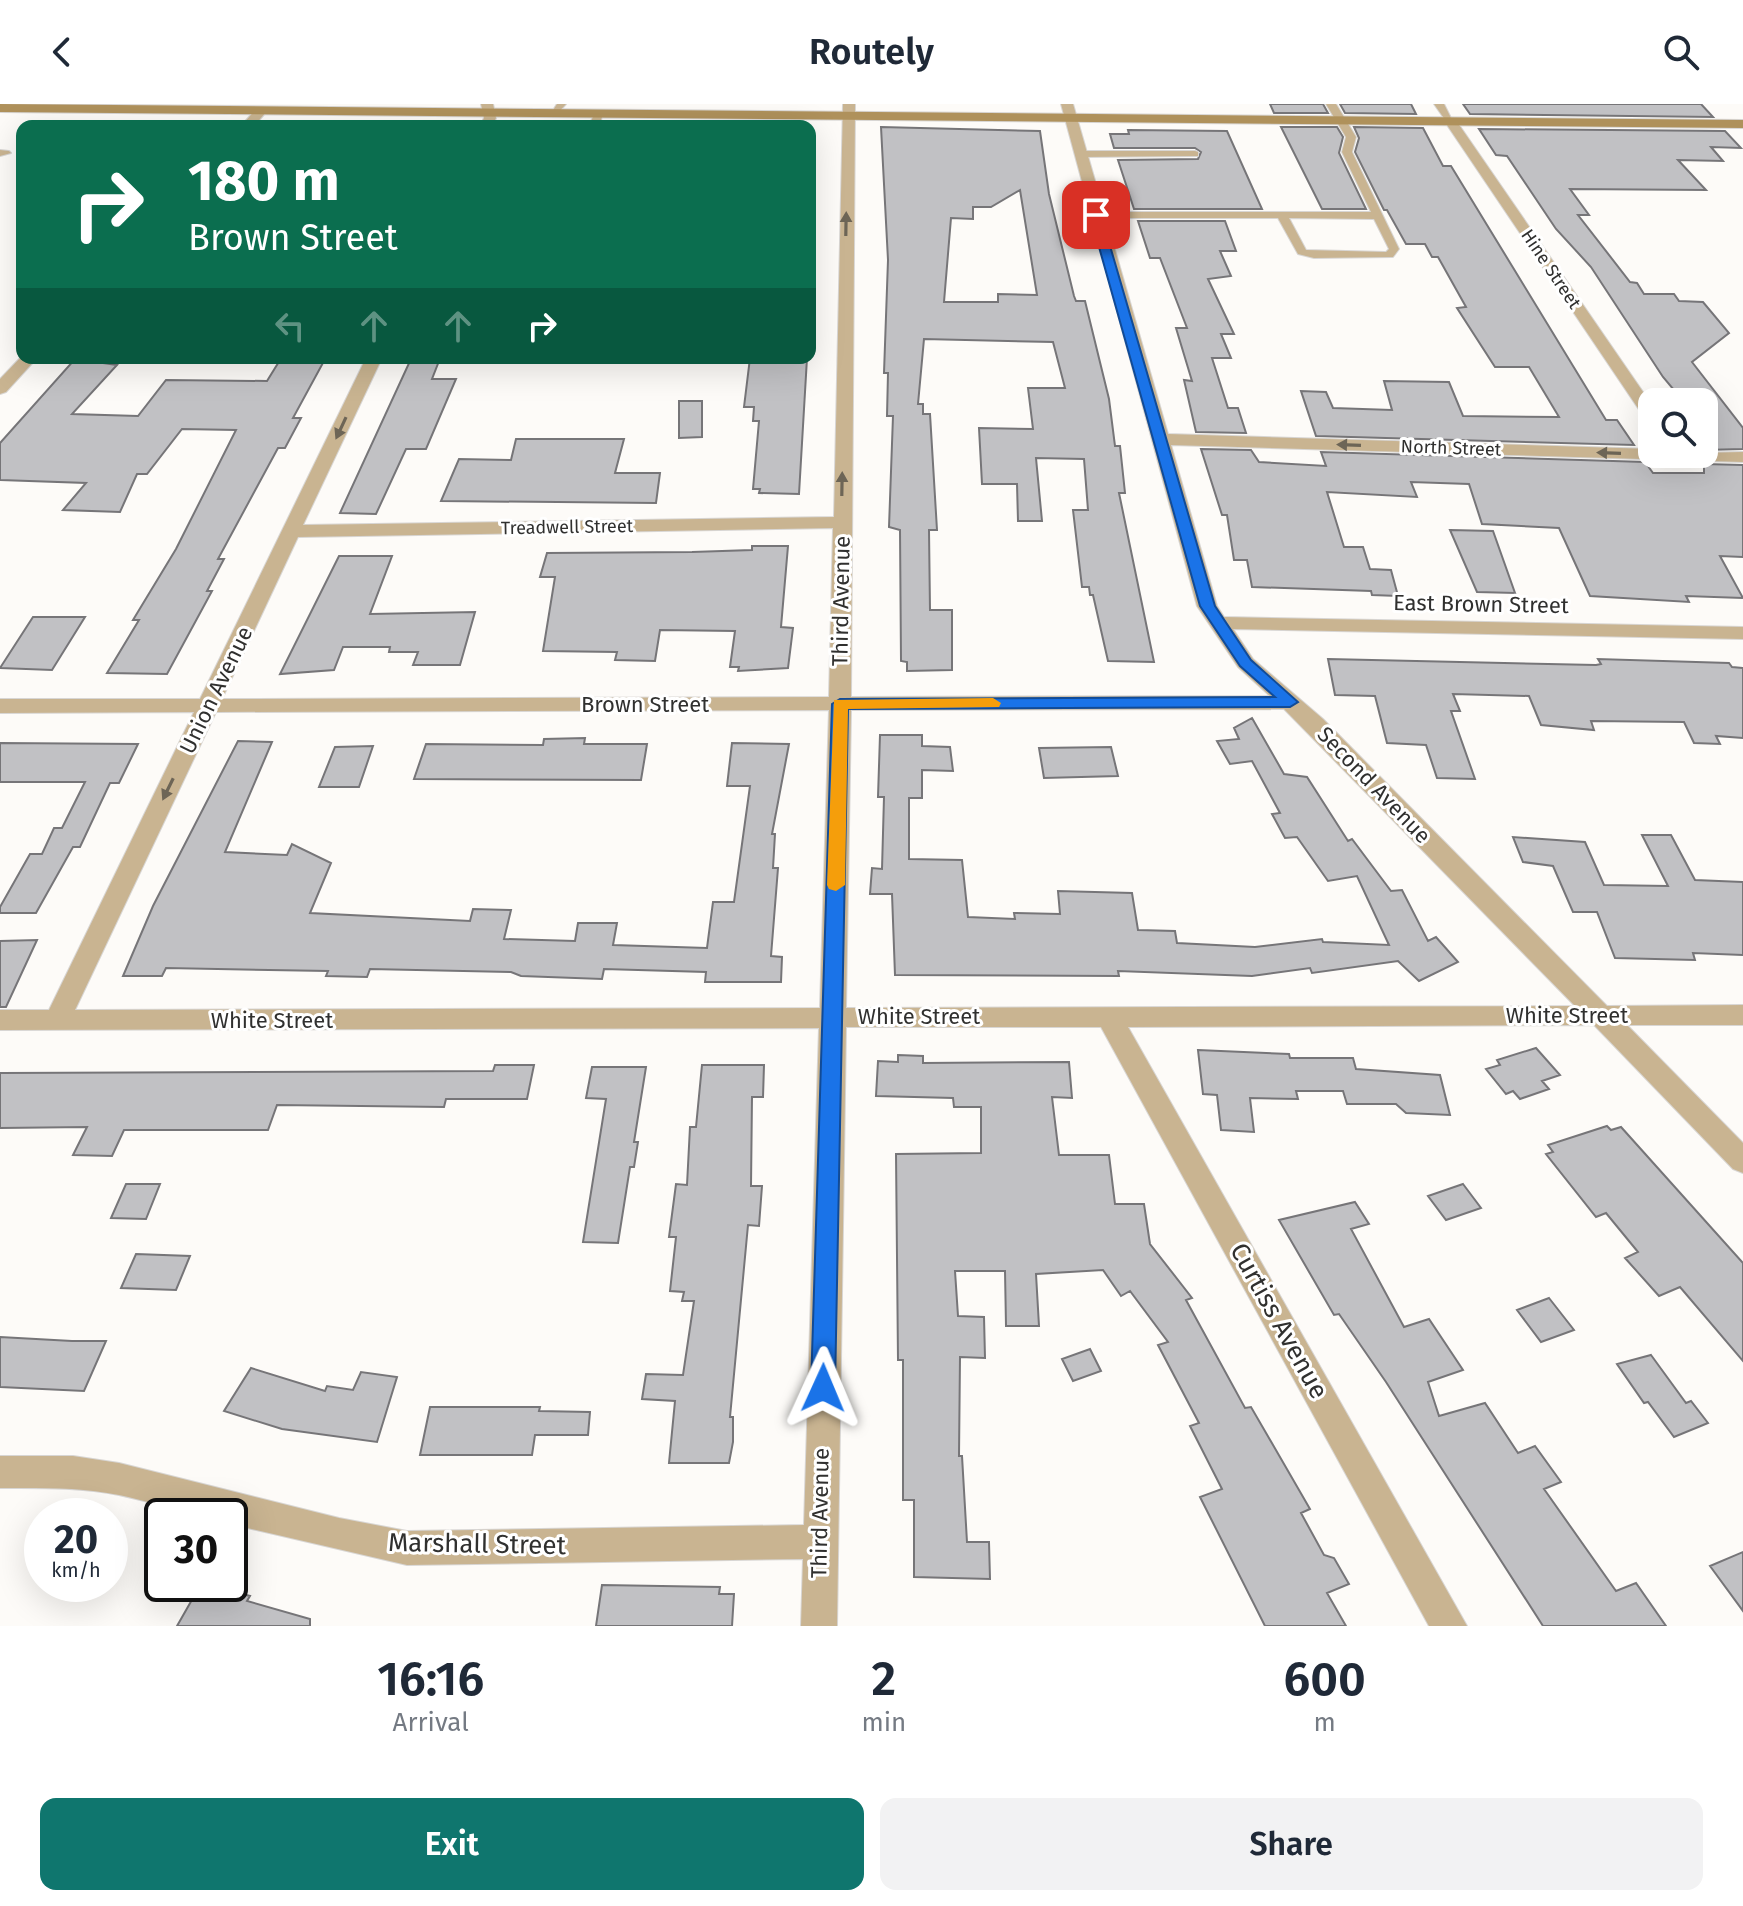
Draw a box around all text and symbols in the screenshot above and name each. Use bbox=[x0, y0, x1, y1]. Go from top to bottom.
icon: back bbox=[40, 30, 84, 74]
text: Routely bbox=[809, 30, 934, 74]
icon: search bbox=[1659, 30, 1703, 74]
text: 180 m bbox=[188, 148, 340, 215]
icon: right bbox=[56, 152, 160, 256]
pin bbox=[1062, 181, 1130, 249]
icon: arrive bbox=[1074, 193, 1118, 237]
one-way arrow bbox=[840, 211, 853, 236]
text: Brown Street bbox=[188, 216, 398, 260]
street label: Hine Street bbox=[1516, 225, 1586, 313]
icon: left bbox=[268, 304, 312, 348]
icon: ahead bbox=[352, 304, 396, 348]
icon: ahead bbox=[436, 304, 480, 348]
icon: right bbox=[520, 304, 564, 348]
map controls bbox=[1638, 388, 1718, 468]
button: search bbox=[1638, 388, 1718, 468]
one-way arrow bbox=[334, 417, 348, 440]
street label: North Street bbox=[1400, 435, 1502, 461]
one-way arrow bbox=[1336, 439, 1361, 452]
one-way arrow bbox=[1596, 447, 1621, 460]
one-way arrow bbox=[836, 471, 849, 496]
street label: Treadwell Street bbox=[501, 515, 634, 539]
street label: Third Avenue bbox=[826, 536, 856, 666]
street label: East Brown Street bbox=[1393, 589, 1569, 619]
street label: Union Avenue bbox=[174, 622, 258, 758]
street label: Brown Street bbox=[581, 691, 709, 718]
street label: Second Avenue bbox=[1312, 721, 1436, 849]
one-way arrow bbox=[161, 778, 175, 801]
street label: White Street bbox=[1506, 1002, 1628, 1029]
street label: White Street bbox=[858, 1003, 980, 1030]
street label: White Street bbox=[211, 1007, 333, 1034]
street label: Curtiss Avenue bbox=[1223, 1238, 1335, 1404]
position arrow bbox=[781, 1346, 865, 1430]
street label: Third Avenue bbox=[805, 1448, 835, 1578]
speed limit sign: 30 bbox=[144, 1498, 248, 1602]
text: 20 bbox=[54, 1516, 98, 1564]
street label: Marshall Street bbox=[388, 1527, 567, 1561]
text: km/h bbox=[51, 1558, 101, 1582]
text: 16:16 bbox=[377, 1650, 484, 1708]
text: 2 bbox=[872, 1650, 896, 1708]
text: 600 bbox=[1283, 1650, 1366, 1708]
text: Arrival bbox=[393, 1707, 469, 1738]
text: min bbox=[861, 1707, 906, 1738]
text: m bbox=[1313, 1707, 1336, 1738]
button: Exit bbox=[40, 1798, 864, 1890]
button: Share bbox=[880, 1798, 1703, 1890]

